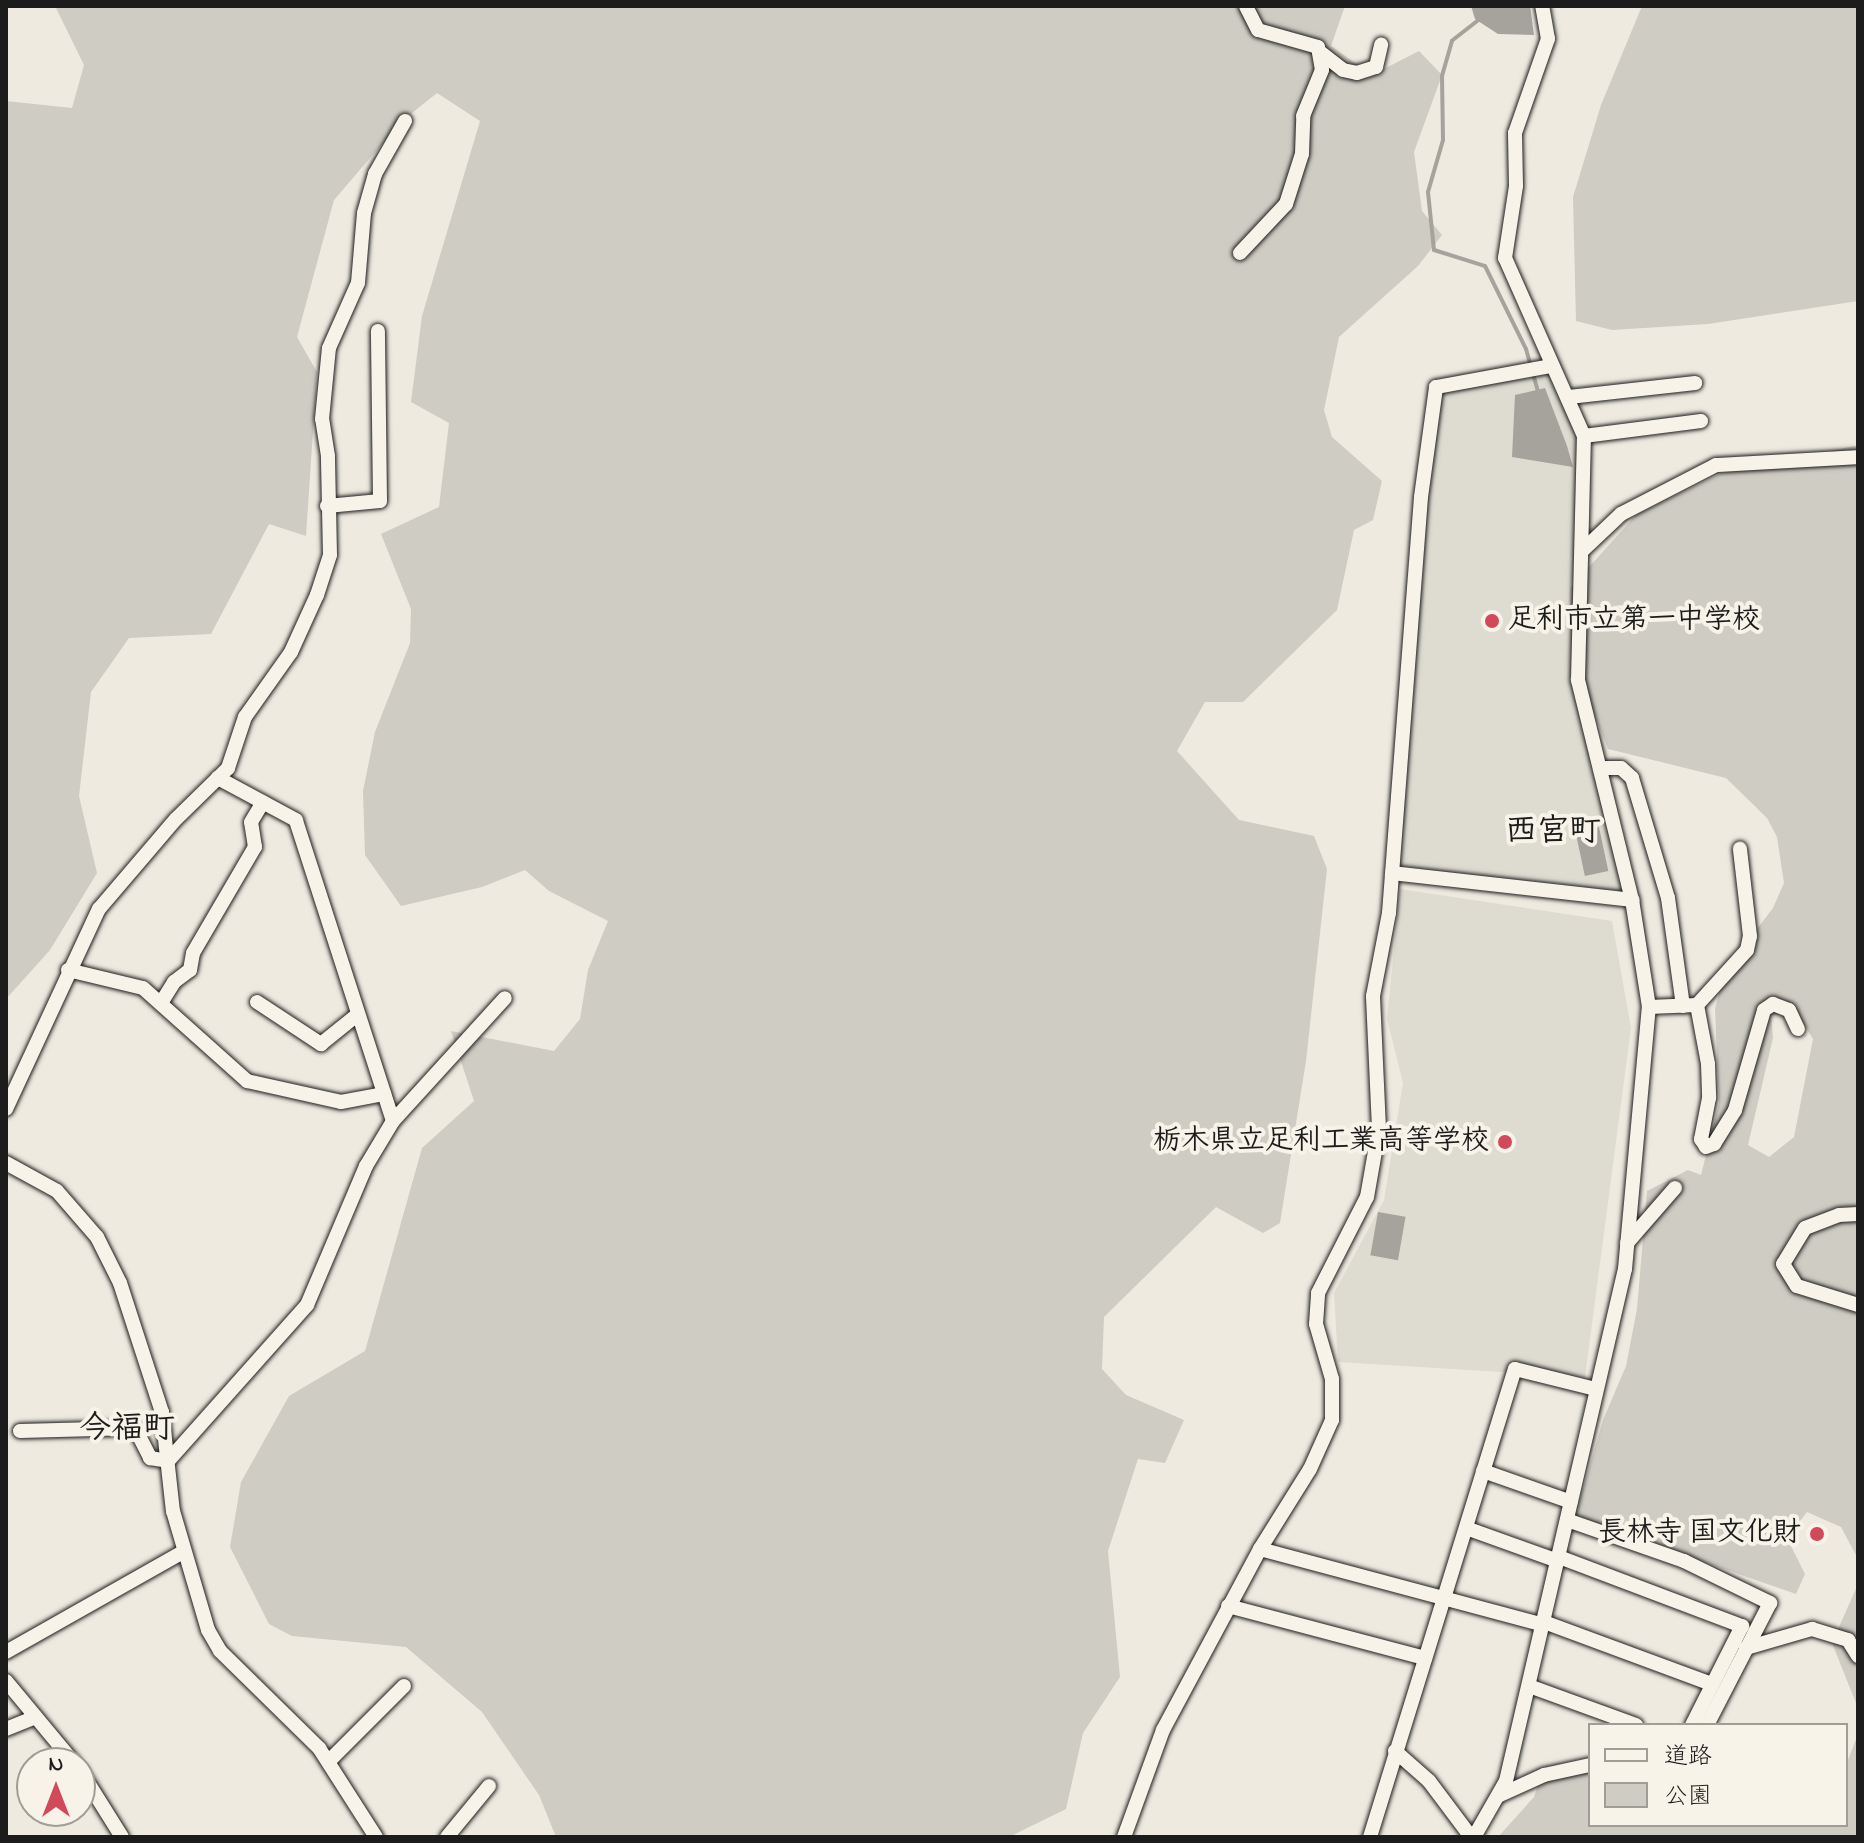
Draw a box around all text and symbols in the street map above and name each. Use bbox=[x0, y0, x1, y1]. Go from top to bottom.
place label: 足利市立第一中学校 bbox=[1508, 604, 1760, 638]
marker: 足利市立第一中学校 bbox=[1483, 612, 1501, 630]
district label: 西宮町 bbox=[1505, 814, 1601, 852]
place label: 栃木県立足利工業高等学校 bbox=[1153, 1125, 1489, 1159]
marker: 栃木県立足利工業高等学校 bbox=[1496, 1133, 1514, 1151]
district label: 今福町 bbox=[79, 1411, 175, 1449]
place label: 長林寺 国文化財 bbox=[1598, 1517, 1801, 1551]
marker: 長林寺 国文化財 bbox=[1808, 1525, 1826, 1543]
legend bbox=[1588, 1723, 1848, 1827]
text: 道路 bbox=[1664, 1740, 1712, 1775]
north arrow bbox=[16, 1747, 96, 1827]
text: N bbox=[49, 1749, 63, 1781]
text: 公園 bbox=[1664, 1780, 1712, 1815]

